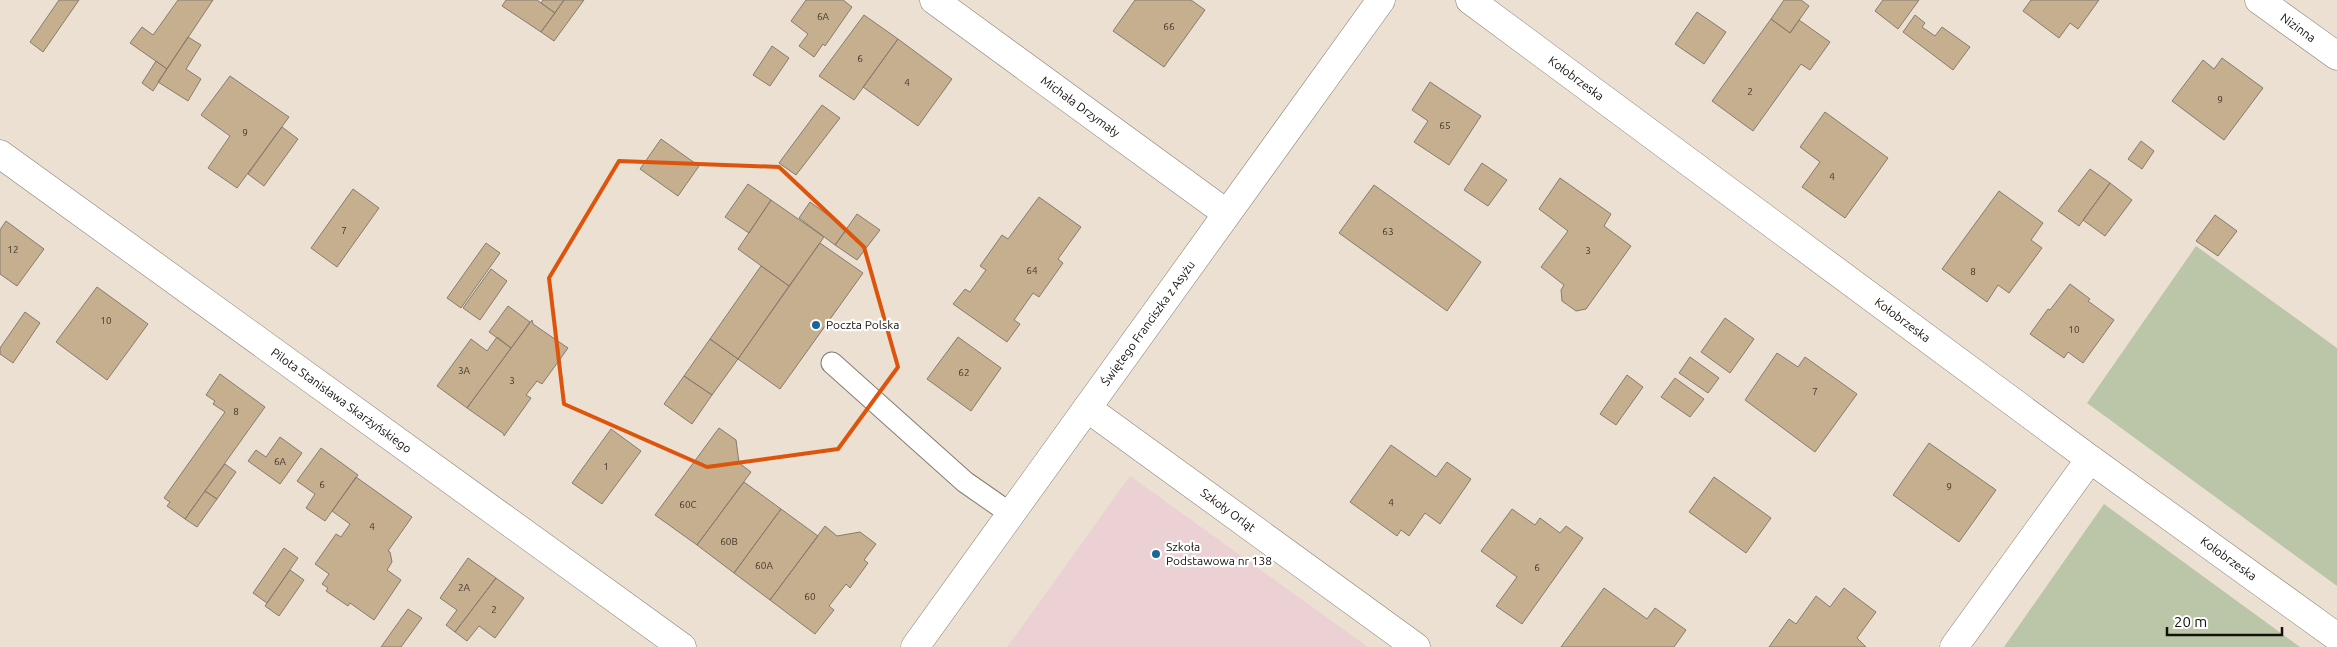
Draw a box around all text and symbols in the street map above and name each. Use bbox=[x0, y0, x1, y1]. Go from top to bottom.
house number: 6A bbox=[817, 11, 830, 22]
street label: Nizinna bbox=[2278, 11, 2318, 44]
house number: 66 bbox=[1163, 21, 1175, 32]
house number: 6 bbox=[857, 53, 863, 64]
street label: Kołobrzeska bbox=[1546, 53, 1607, 103]
street label: Michała Drzymały bbox=[1039, 73, 1123, 139]
house number: 4 bbox=[904, 77, 910, 88]
house number: 2 bbox=[1747, 86, 1753, 97]
house number: 9 bbox=[2217, 94, 2223, 105]
house number: 65 bbox=[1439, 120, 1451, 131]
house number: 9 bbox=[242, 127, 248, 138]
house number: 4 bbox=[1829, 171, 1835, 182]
house number: 7 bbox=[341, 225, 347, 236]
house number: 63 bbox=[1382, 226, 1394, 237]
house number: 12 bbox=[7, 244, 19, 255]
house number: 3 bbox=[1585, 245, 1591, 256]
street label: Świętego Franciszka z Asyżu bbox=[1098, 258, 1197, 388]
house number: 64 bbox=[1026, 265, 1038, 276]
house number: 8 bbox=[1970, 266, 1976, 277]
street label: Kołobrzeska bbox=[1872, 295, 1933, 344]
house number: 10 bbox=[100, 315, 112, 326]
place label: Poczta Polska bbox=[826, 318, 899, 331]
marker: Poczta Polska bbox=[810, 319, 822, 331]
house number: 10 bbox=[2068, 324, 2080, 335]
street label: Pilota Stanisława Skarżyńskiego bbox=[269, 345, 414, 455]
house number: 3A bbox=[458, 365, 471, 376]
house number: 62 bbox=[958, 367, 970, 378]
house number: 3 bbox=[509, 375, 515, 386]
house number: 7 bbox=[1812, 386, 1818, 397]
house number: 8 bbox=[233, 406, 239, 417]
house number: 6A bbox=[274, 456, 287, 467]
house number: 1 bbox=[603, 461, 609, 472]
house number: 6 bbox=[319, 479, 325, 490]
house number: 9 bbox=[1946, 481, 1952, 492]
street label: Szkoły Orląt bbox=[1198, 486, 1258, 534]
house number: 4 bbox=[1388, 497, 1394, 508]
house number: 60C bbox=[679, 499, 697, 510]
house number: 4 bbox=[369, 521, 375, 532]
street label: Kołobrzeska bbox=[2198, 534, 2259, 583]
house number: 60B bbox=[720, 536, 738, 547]
place label: Szkoła Podstawowa nr 138 bbox=[1166, 540, 1272, 567]
marker: Szkoła Podstawowa nr 138 bbox=[1150, 548, 1162, 560]
house number: 60A bbox=[755, 560, 773, 571]
house number: 6 bbox=[1534, 562, 1540, 573]
house number: 2A bbox=[458, 582, 471, 593]
house number: 60 bbox=[804, 591, 816, 602]
house number: 2 bbox=[491, 604, 497, 615]
scale bar bbox=[2167, 604, 2282, 636]
text: 20 m bbox=[2174, 613, 2207, 630]

